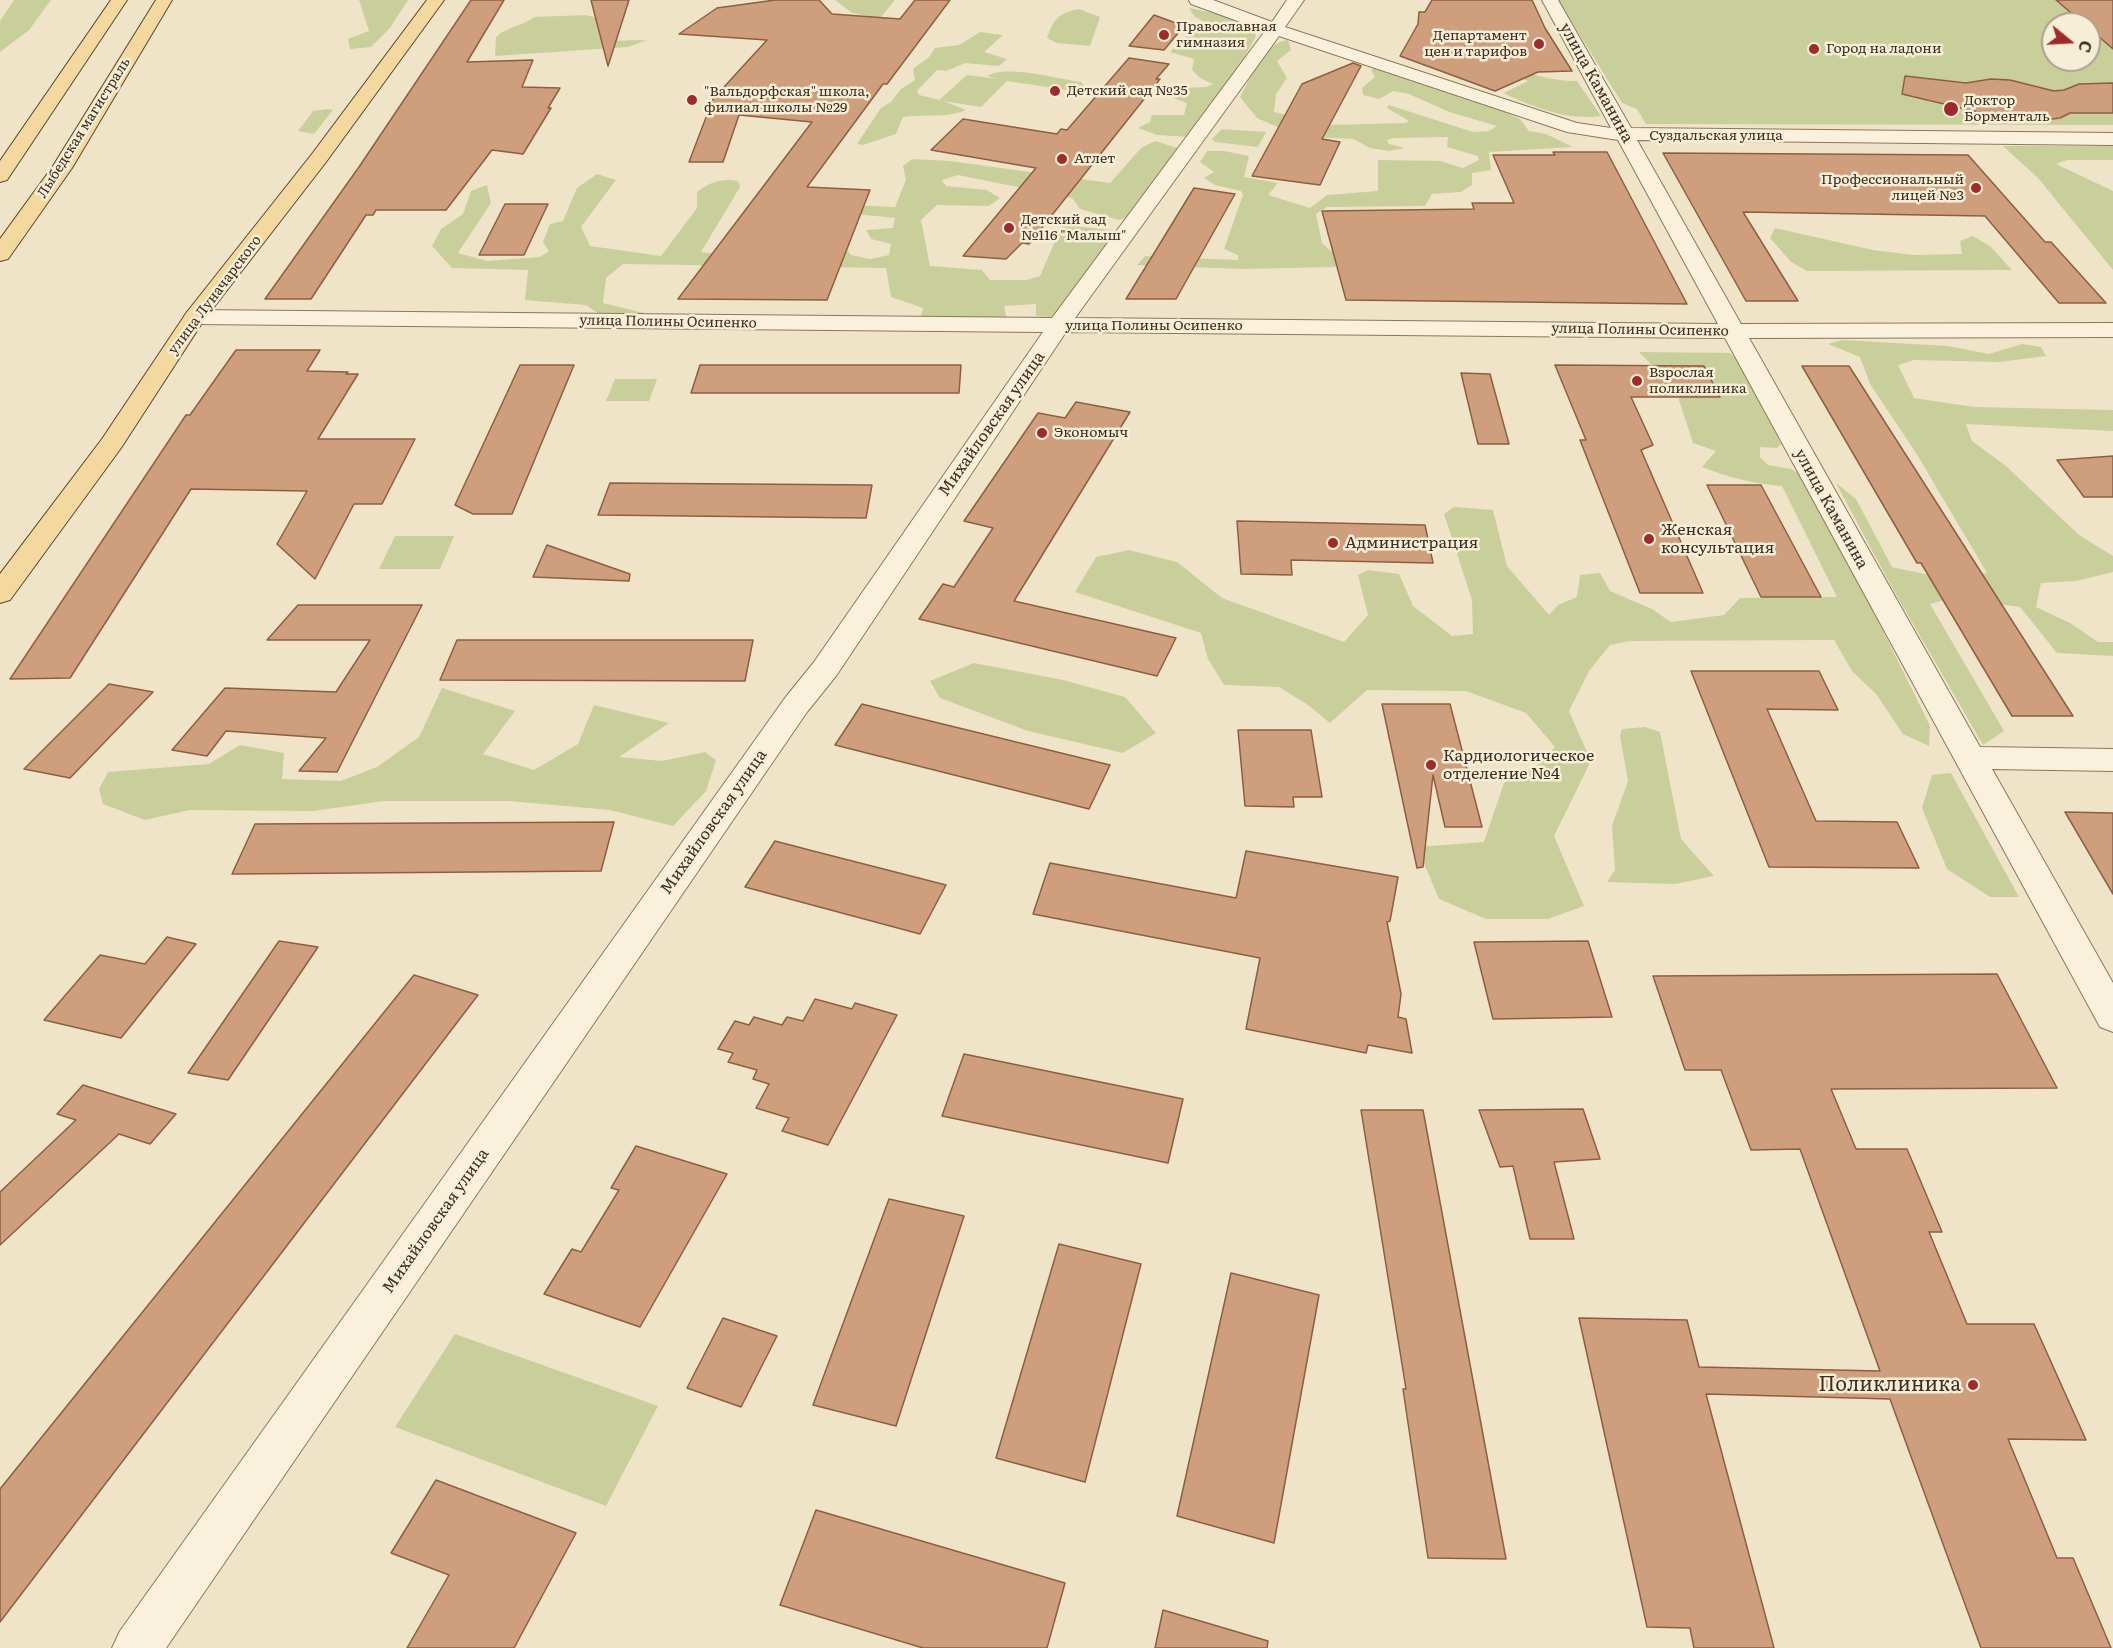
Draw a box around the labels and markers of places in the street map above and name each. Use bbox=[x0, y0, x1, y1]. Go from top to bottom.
place label: Православная гимназия bbox=[1176, 19, 1277, 51]
marker: Православная гимназия bbox=[1157, 28, 1171, 42]
place label: Департамент цен и тарифов bbox=[1424, 28, 1527, 60]
marker: Департамент цен и тарифов bbox=[1532, 37, 1546, 51]
place label: Город на ладони bbox=[1826, 41, 1941, 57]
marker: Город на ладони bbox=[1807, 42, 1821, 56]
place label: Детский сад №35 bbox=[1067, 83, 1188, 99]
place label: "Вальдорфская" школа, филиал школы №29 bbox=[704, 84, 870, 116]
marker: Детский сад №35 bbox=[1048, 84, 1062, 98]
marker: "Вальдорфская" школа, филиал школы №29 bbox=[685, 93, 699, 107]
place label: Доктор Борменталь bbox=[1964, 93, 2050, 125]
marker: Доктор Борменталь bbox=[1942, 100, 1960, 118]
place label: Атлет bbox=[1074, 151, 1115, 167]
marker: Атлет bbox=[1055, 152, 1069, 166]
place label: Профессиональный лицей №3 bbox=[1821, 172, 1964, 204]
marker: Профессиональный лицей №3 bbox=[1969, 181, 1983, 195]
place label: Детский сад №116 "Малыш" bbox=[1021, 212, 1126, 244]
marker: Детский сад №116 "Малыш" bbox=[1002, 221, 1016, 235]
place label: Взрослая поликлиника bbox=[1649, 365, 1746, 398]
marker: Взрослая поликлиника bbox=[1630, 374, 1644, 388]
place label: Экономыч bbox=[1054, 425, 1128, 441]
marker: Экономыч bbox=[1035, 426, 1049, 440]
place label: Женская консультация bbox=[1661, 520, 1774, 558]
marker: Женская консультация bbox=[1642, 532, 1656, 546]
place label: Администрация bbox=[1345, 533, 1478, 553]
marker: Администрация bbox=[1326, 536, 1340, 550]
place label: Кардиологическое отделение №4 bbox=[1443, 746, 1594, 784]
marker: Кардиологическое отделение №4 bbox=[1424, 758, 1438, 772]
place label: Поликлиника bbox=[1819, 1373, 1961, 1397]
marker: Поликлиника bbox=[1966, 1378, 1980, 1392]

